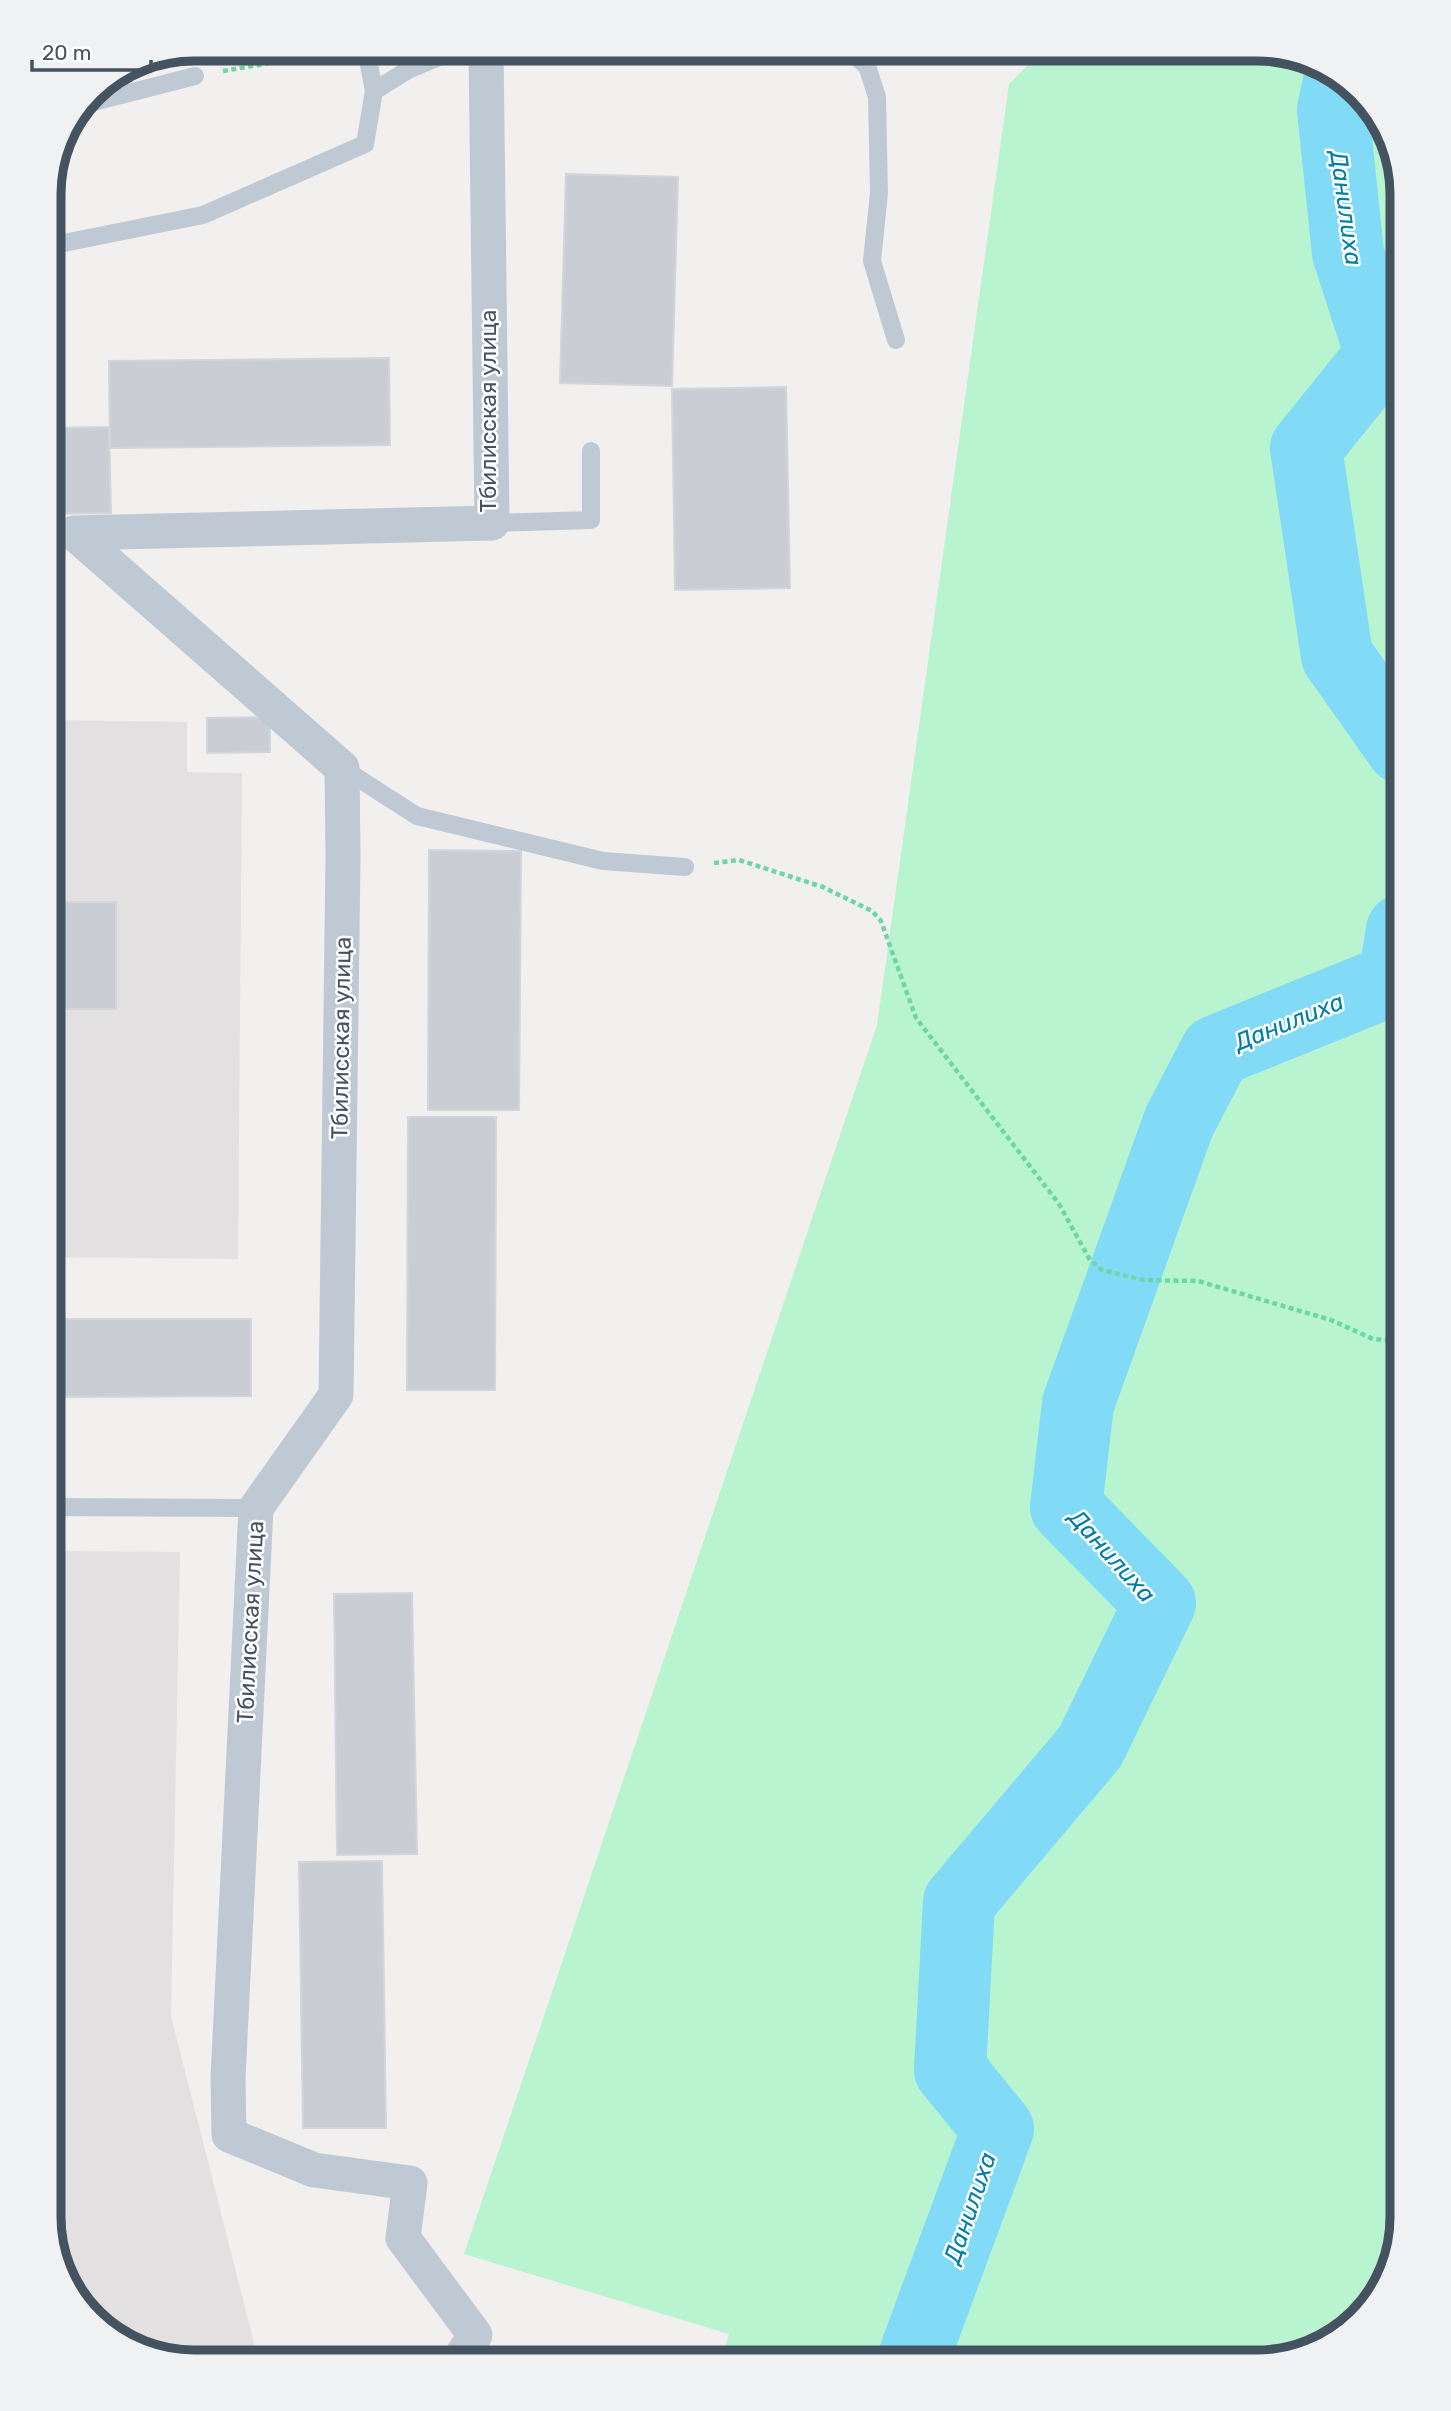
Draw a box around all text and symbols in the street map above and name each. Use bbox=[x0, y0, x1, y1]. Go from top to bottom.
scale bar bbox=[32, 28, 150, 72]
text: 20 m bbox=[42, 40, 91, 65]
water label: Данилиха bbox=[1324, 147, 1368, 267]
street label: Тбилисская улица bbox=[474, 310, 502, 512]
street label: Тбилисская улица bbox=[325, 936, 357, 1140]
water label: Данилиха bbox=[1228, 987, 1348, 1057]
water label: Данилиха bbox=[1062, 1502, 1161, 1608]
street label: Тбилисская улица bbox=[231, 1520, 269, 1724]
water label: Данилиха bbox=[937, 2149, 1002, 2269]

